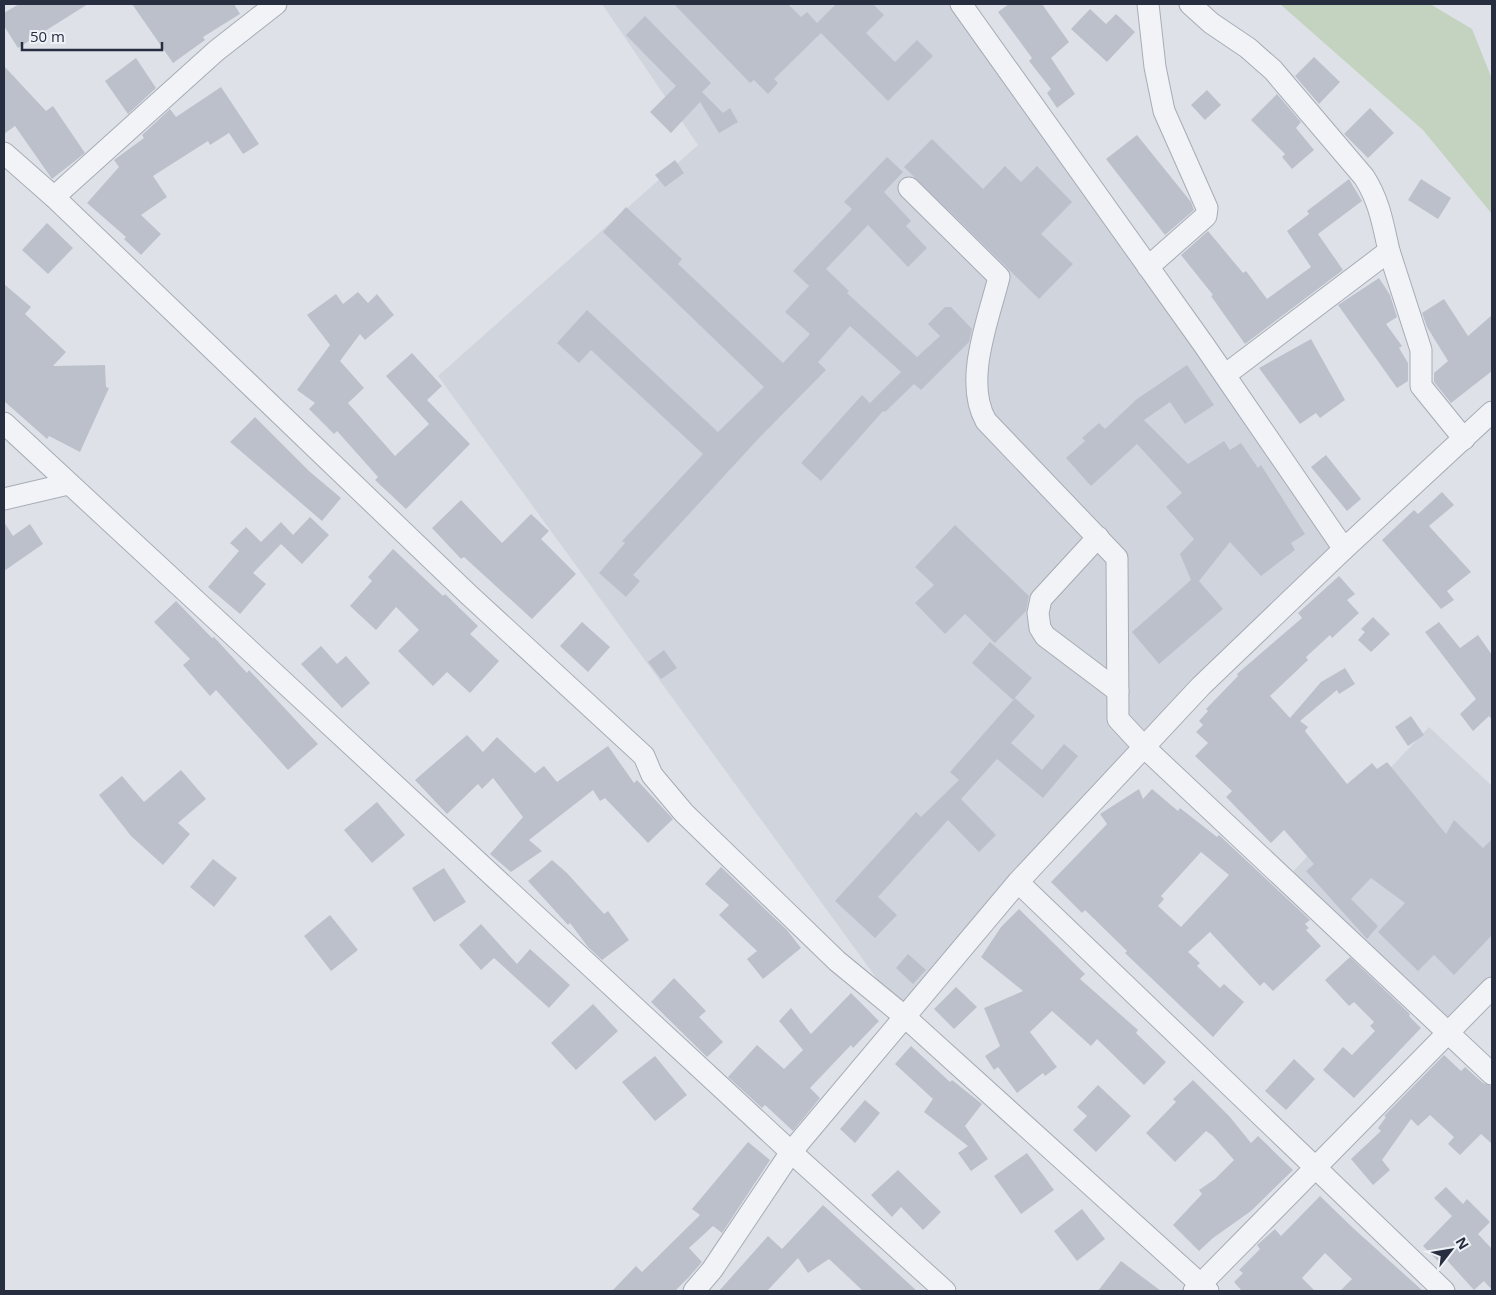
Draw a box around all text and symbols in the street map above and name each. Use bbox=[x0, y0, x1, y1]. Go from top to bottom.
scale bar bbox=[22, 20, 162, 52]
text: 50 m bbox=[30, 26, 65, 46]
north arrow bbox=[1426, 1225, 1476, 1275]
text: N bbox=[1451, 1233, 1474, 1253]

